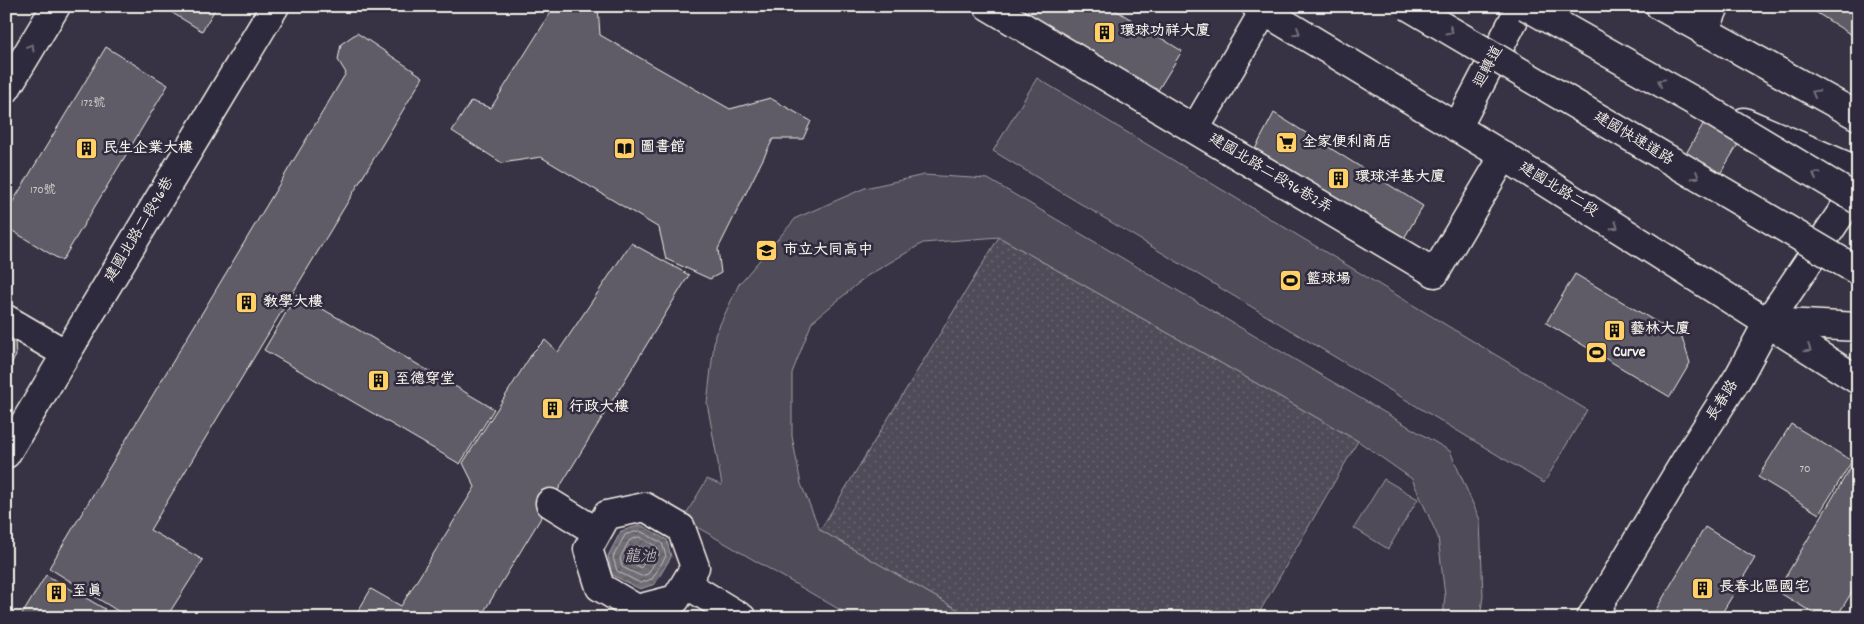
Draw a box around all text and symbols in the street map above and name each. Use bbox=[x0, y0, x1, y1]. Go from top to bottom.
building icon: 環球功祥大廈 bbox=[1092, 20, 1116, 44]
place label: 環球功祥大廈 bbox=[1120, 21, 1210, 43]
one-way arrow bbox=[1292, 25, 1301, 35]
one-way arrow bbox=[1445, 25, 1454, 35]
street label: 迴轉道 bbox=[1469, 42, 1509, 92]
one-way arrow bbox=[24, 44, 34, 53]
one-way arrow bbox=[1658, 79, 1667, 89]
one-way arrow bbox=[1811, 89, 1820, 99]
house number: 172號 bbox=[81, 95, 105, 112]
street label: 建國快速道路 bbox=[1589, 106, 1677, 172]
street label: 建國北路二段96巷2弄 bbox=[1204, 128, 1336, 220]
supermarket icon: 全家便利商店 bbox=[1274, 131, 1298, 155]
place label: 全家便利商店 bbox=[1302, 132, 1392, 154]
library icon: 圖書館 bbox=[612, 136, 636, 160]
building icon: 民生企業大樓 bbox=[75, 137, 99, 161]
place label: 圖書館 bbox=[640, 137, 685, 159]
place label: 民生企業大樓 bbox=[103, 138, 193, 160]
street label: 建國北路二段 bbox=[1514, 157, 1602, 223]
building icon: 環球洋基大廈 bbox=[1327, 166, 1351, 190]
place label: 環球洋基大廈 bbox=[1355, 167, 1445, 189]
one-way arrow bbox=[1690, 169, 1699, 179]
one-way arrow bbox=[1813, 171, 1822, 181]
street label: 建國北路二段96巷 bbox=[100, 173, 180, 287]
house number: 170號 bbox=[30, 182, 56, 199]
one-way arrow bbox=[1609, 220, 1618, 229]
school or university icon: 市立大同高中 bbox=[755, 239, 779, 263]
place label: 市立大同高中 bbox=[783, 240, 873, 262]
sports icon: 籃球場 bbox=[1278, 268, 1302, 292]
place label: 籃球場 bbox=[1306, 269, 1351, 291]
building icon: 教學大樓 bbox=[235, 291, 259, 315]
place label: 教學大樓 bbox=[263, 292, 323, 314]
building icon: 藝林大廈 bbox=[1602, 318, 1626, 342]
place label: 藝林大廈 bbox=[1630, 319, 1690, 341]
sports icon: Curve bbox=[1585, 341, 1609, 365]
place label: Curve bbox=[1613, 342, 1646, 364]
one-way arrow bbox=[1803, 342, 1812, 352]
building icon: 至德穿堂 bbox=[367, 368, 391, 392]
place label: 至德穿堂 bbox=[395, 369, 455, 391]
street label: 長春路 bbox=[1702, 376, 1744, 426]
building icon: 行政大樓 bbox=[541, 396, 565, 420]
place label: 行政大樓 bbox=[569, 397, 629, 419]
house number: 70 bbox=[1799, 461, 1811, 478]
water label: 龍池 bbox=[624, 546, 657, 569]
building icon: 長春北區國宅 bbox=[1691, 576, 1715, 600]
place label: 長春北區國宅 bbox=[1719, 577, 1809, 599]
building icon: 至真 bbox=[44, 580, 68, 604]
place label: 至真 bbox=[72, 581, 102, 603]

